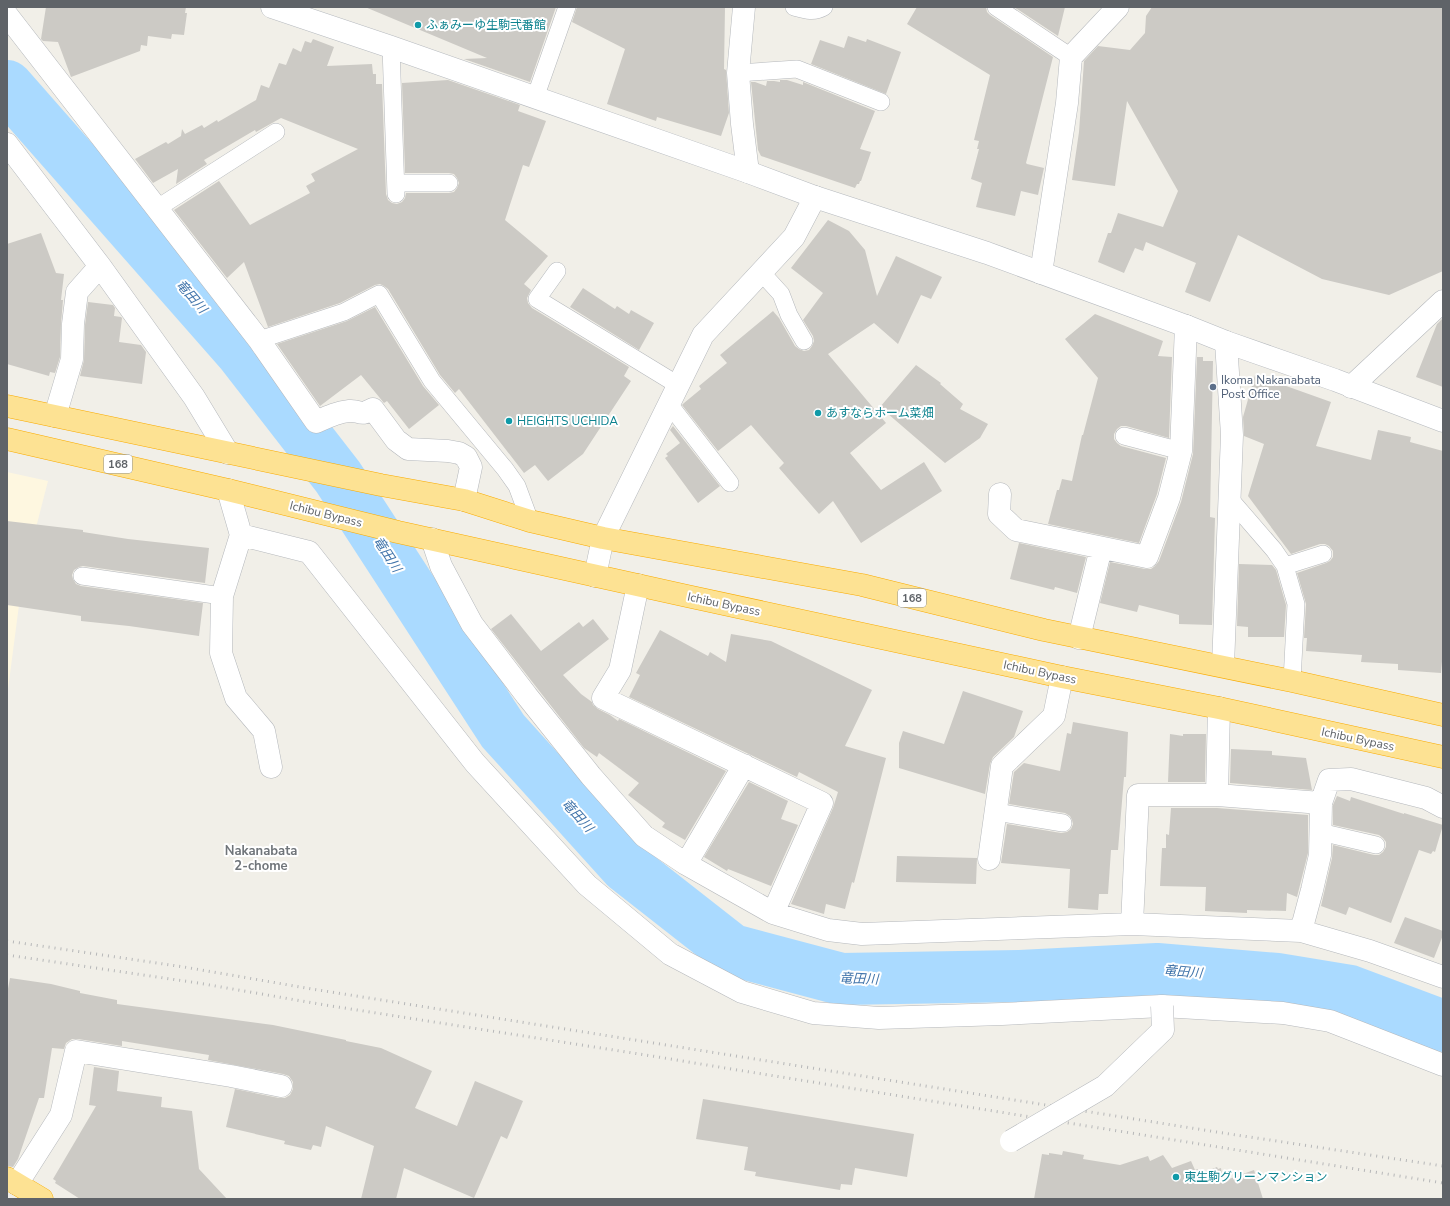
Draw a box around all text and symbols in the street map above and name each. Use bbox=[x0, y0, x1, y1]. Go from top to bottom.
place label: ふぁみーゆ生駒弐番館 bbox=[426, 17, 546, 33]
marker: ふぁみーゆ生駒弐番館 bbox=[413, 20, 423, 30]
water label: 竜田川 bbox=[172, 276, 212, 319]
place label: Ikoma Nakanabata Post Office bbox=[1221, 372, 1321, 402]
marker: Ikoma Nakanabata Post Office bbox=[1208, 382, 1218, 392]
place label: あすならホーム菜畑 bbox=[826, 405, 934, 421]
marker: あすならホーム菜畑 bbox=[813, 408, 823, 418]
place label: HEIGHTS UCHIDA bbox=[517, 413, 618, 429]
marker: HEIGHTS UCHIDA bbox=[504, 416, 514, 426]
road number: 168 bbox=[104, 455, 132, 473]
street label: Ichibu Bypass bbox=[288, 497, 364, 531]
water label: 竜田川 bbox=[369, 533, 406, 577]
street label: Ichibu Bypass bbox=[686, 588, 762, 620]
road number: 168 bbox=[898, 589, 926, 607]
street label: Ichibu Bypass bbox=[1002, 656, 1078, 688]
street label: Ichibu Bypass bbox=[1320, 723, 1396, 755]
water label: 竜田川 bbox=[558, 795, 598, 838]
district label: Nakanabata 2-chome bbox=[225, 842, 297, 875]
water label: 竜田川 bbox=[1163, 961, 1205, 983]
water label: 竜田川 bbox=[839, 969, 881, 989]
place label: 東生駒グリーンマンション bbox=[1184, 1169, 1327, 1185]
marker: 東生駒グリーンマンション bbox=[1171, 1172, 1181, 1182]

